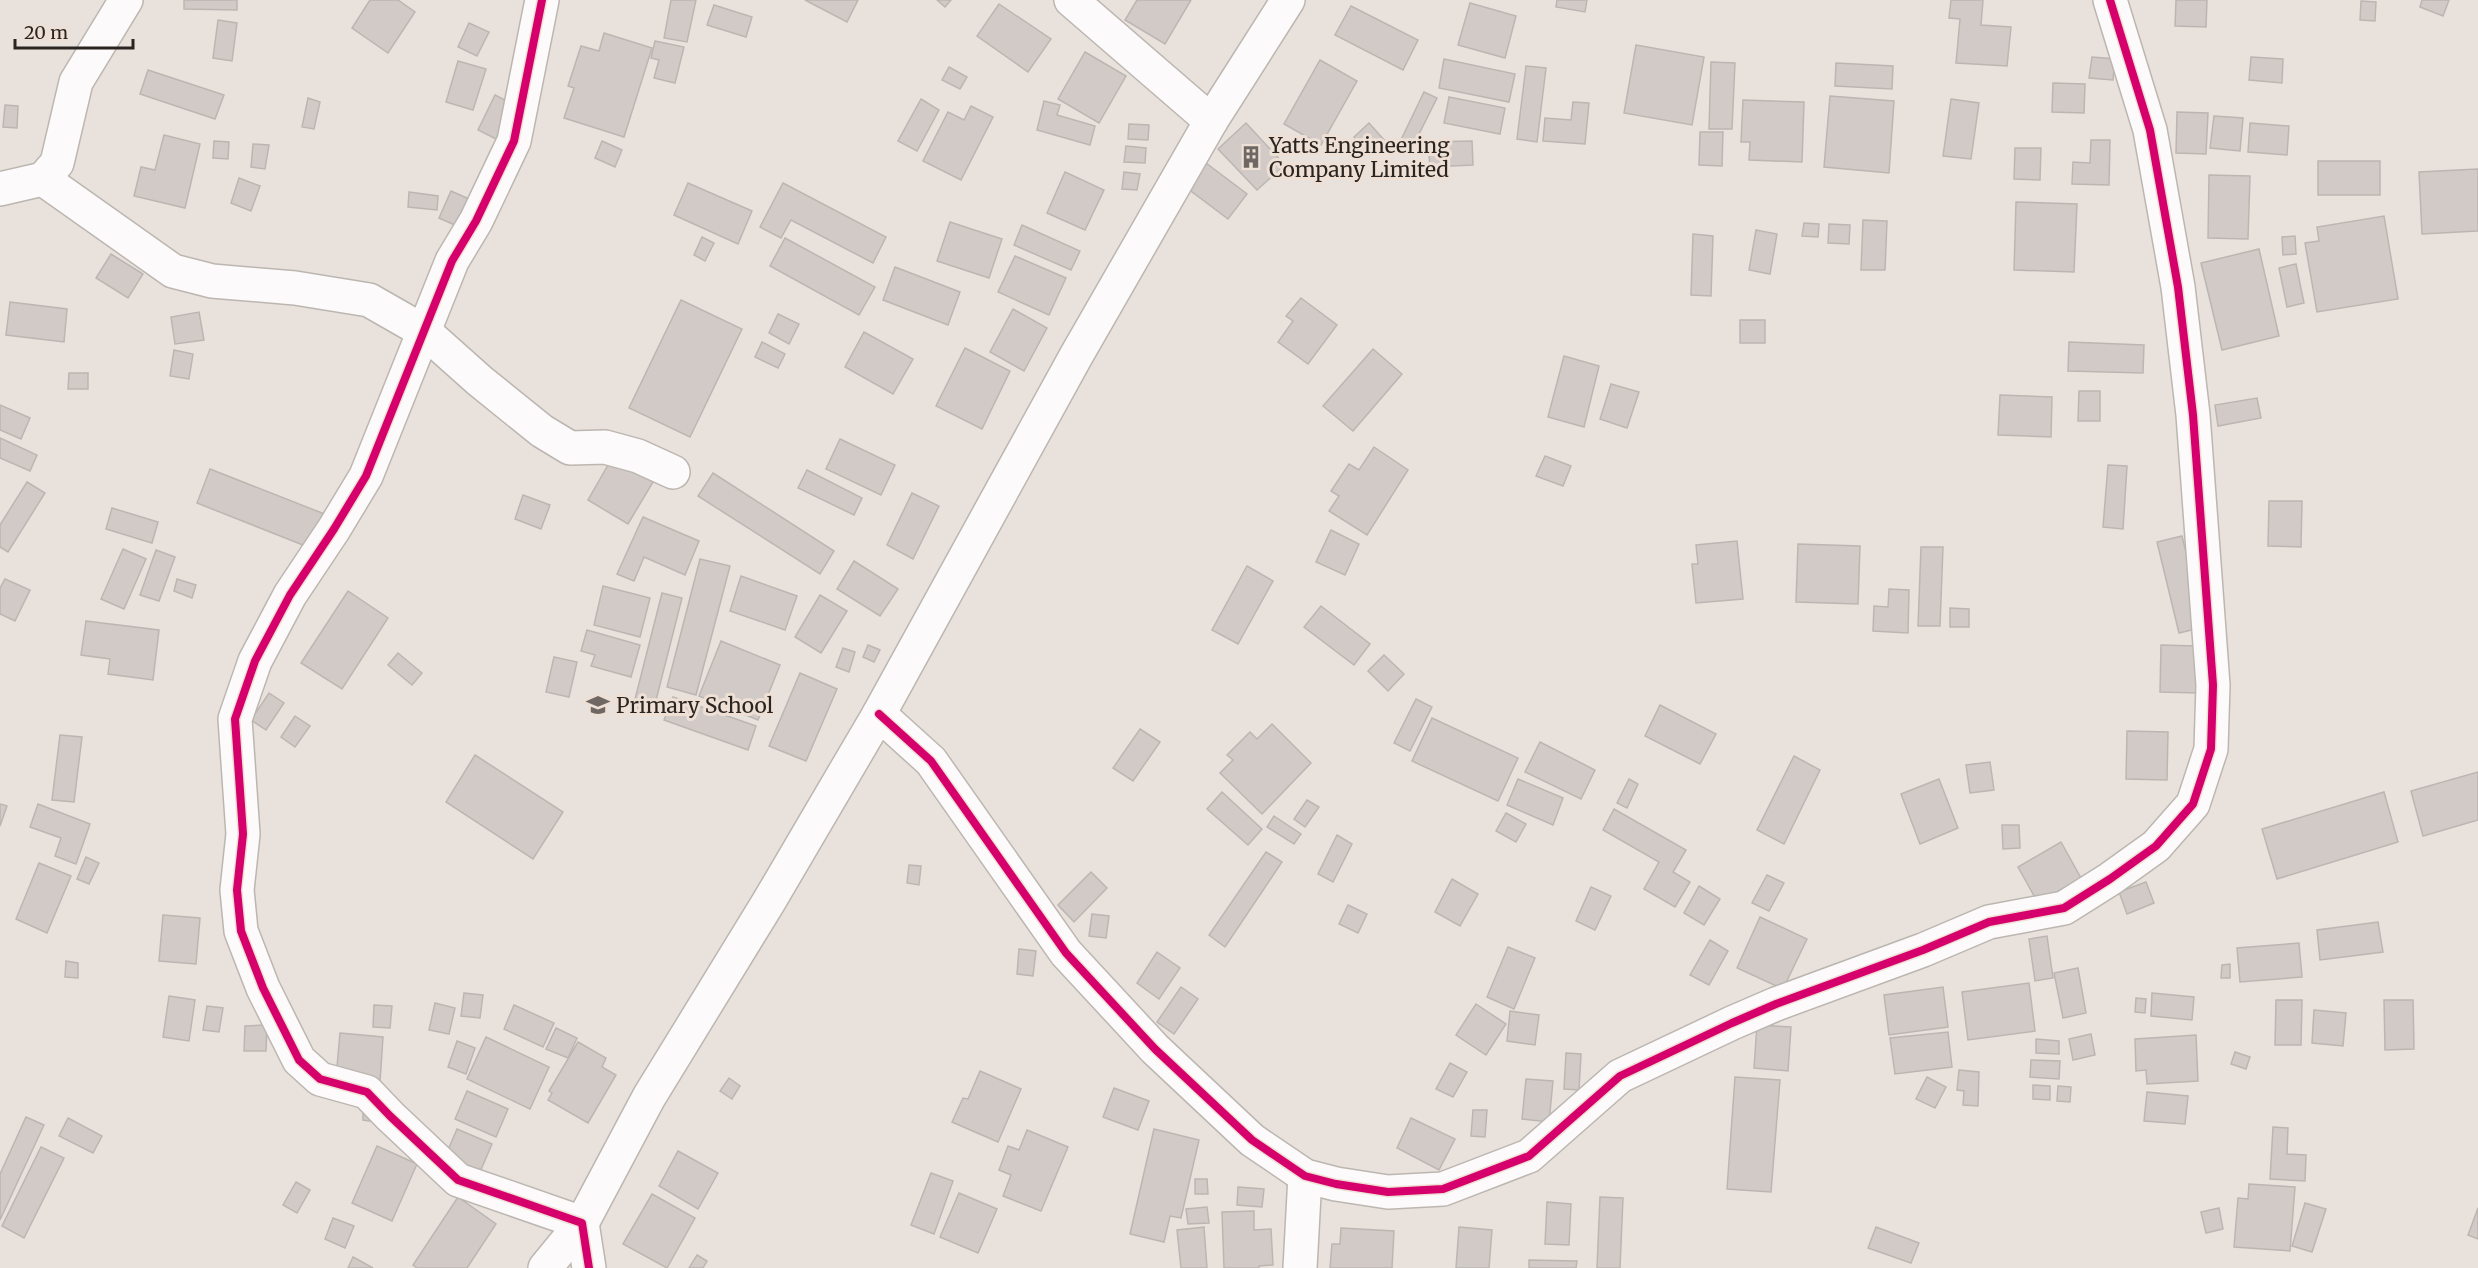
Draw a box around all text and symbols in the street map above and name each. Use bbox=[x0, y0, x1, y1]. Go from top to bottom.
scale bar bbox=[15, 12, 134, 50]
text: 20 m bbox=[24, 21, 68, 44]
place label: Yatts Engineering Company Limited bbox=[1268, 132, 1450, 183]
building icon: Yatts Engineering Company Limited bbox=[1238, 144, 1264, 170]
school or university icon: Primary School bbox=[585, 692, 611, 718]
place label: Primary School bbox=[616, 692, 774, 719]

